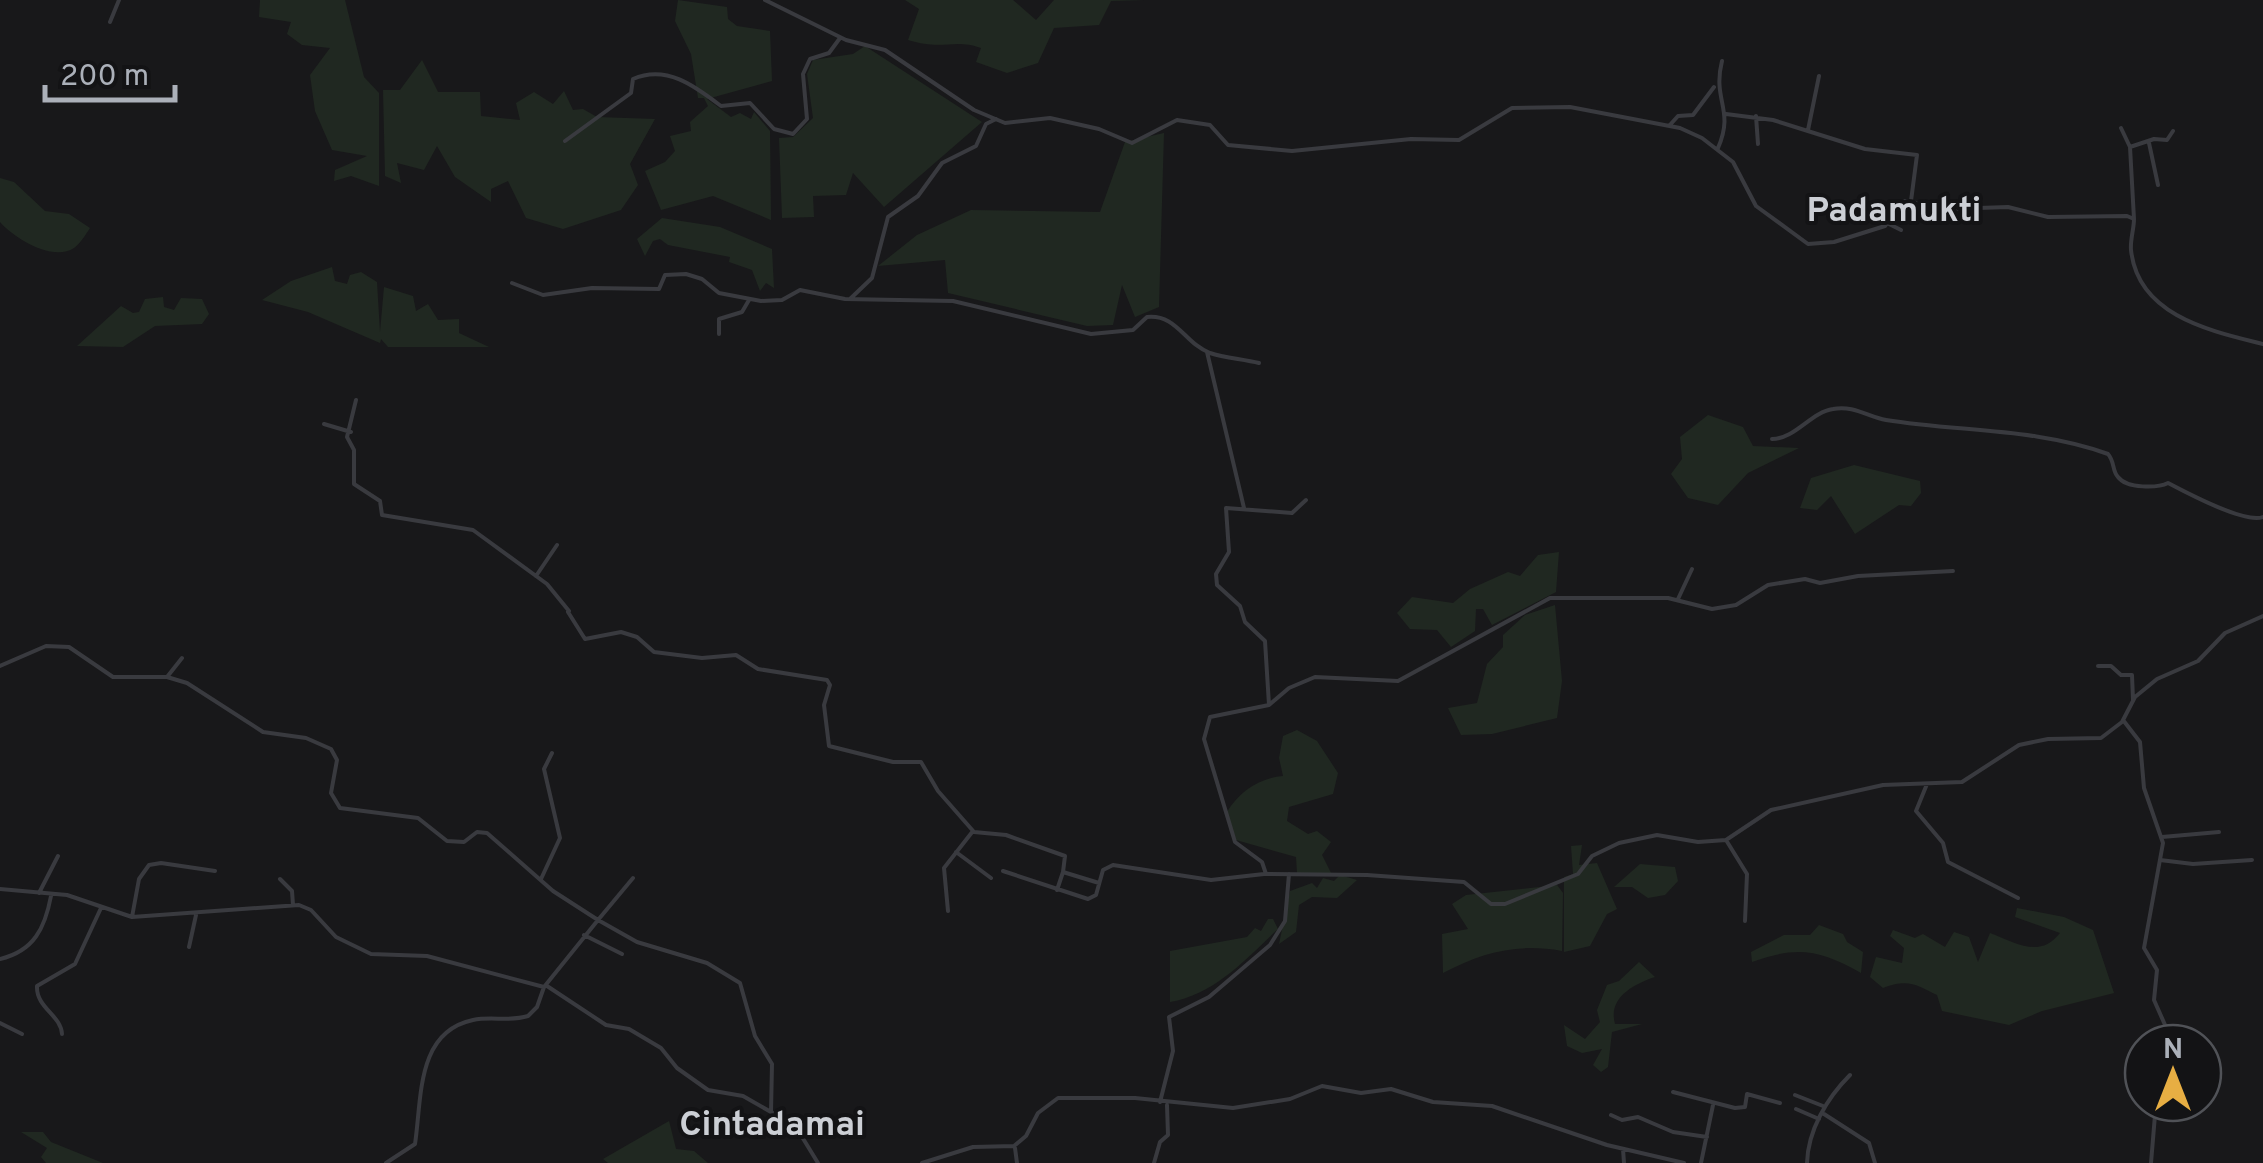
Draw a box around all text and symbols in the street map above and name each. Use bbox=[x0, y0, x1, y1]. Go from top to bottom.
scale bar bbox=[45, 40, 175, 102]
text: 200 m bbox=[60, 59, 149, 96]
district label: Padamukti bbox=[1807, 190, 1981, 234]
north arrow bbox=[2123, 1023, 2223, 1123]
text: N bbox=[2163, 1033, 2183, 1069]
district label: Cintadamai bbox=[679, 1104, 865, 1148]

